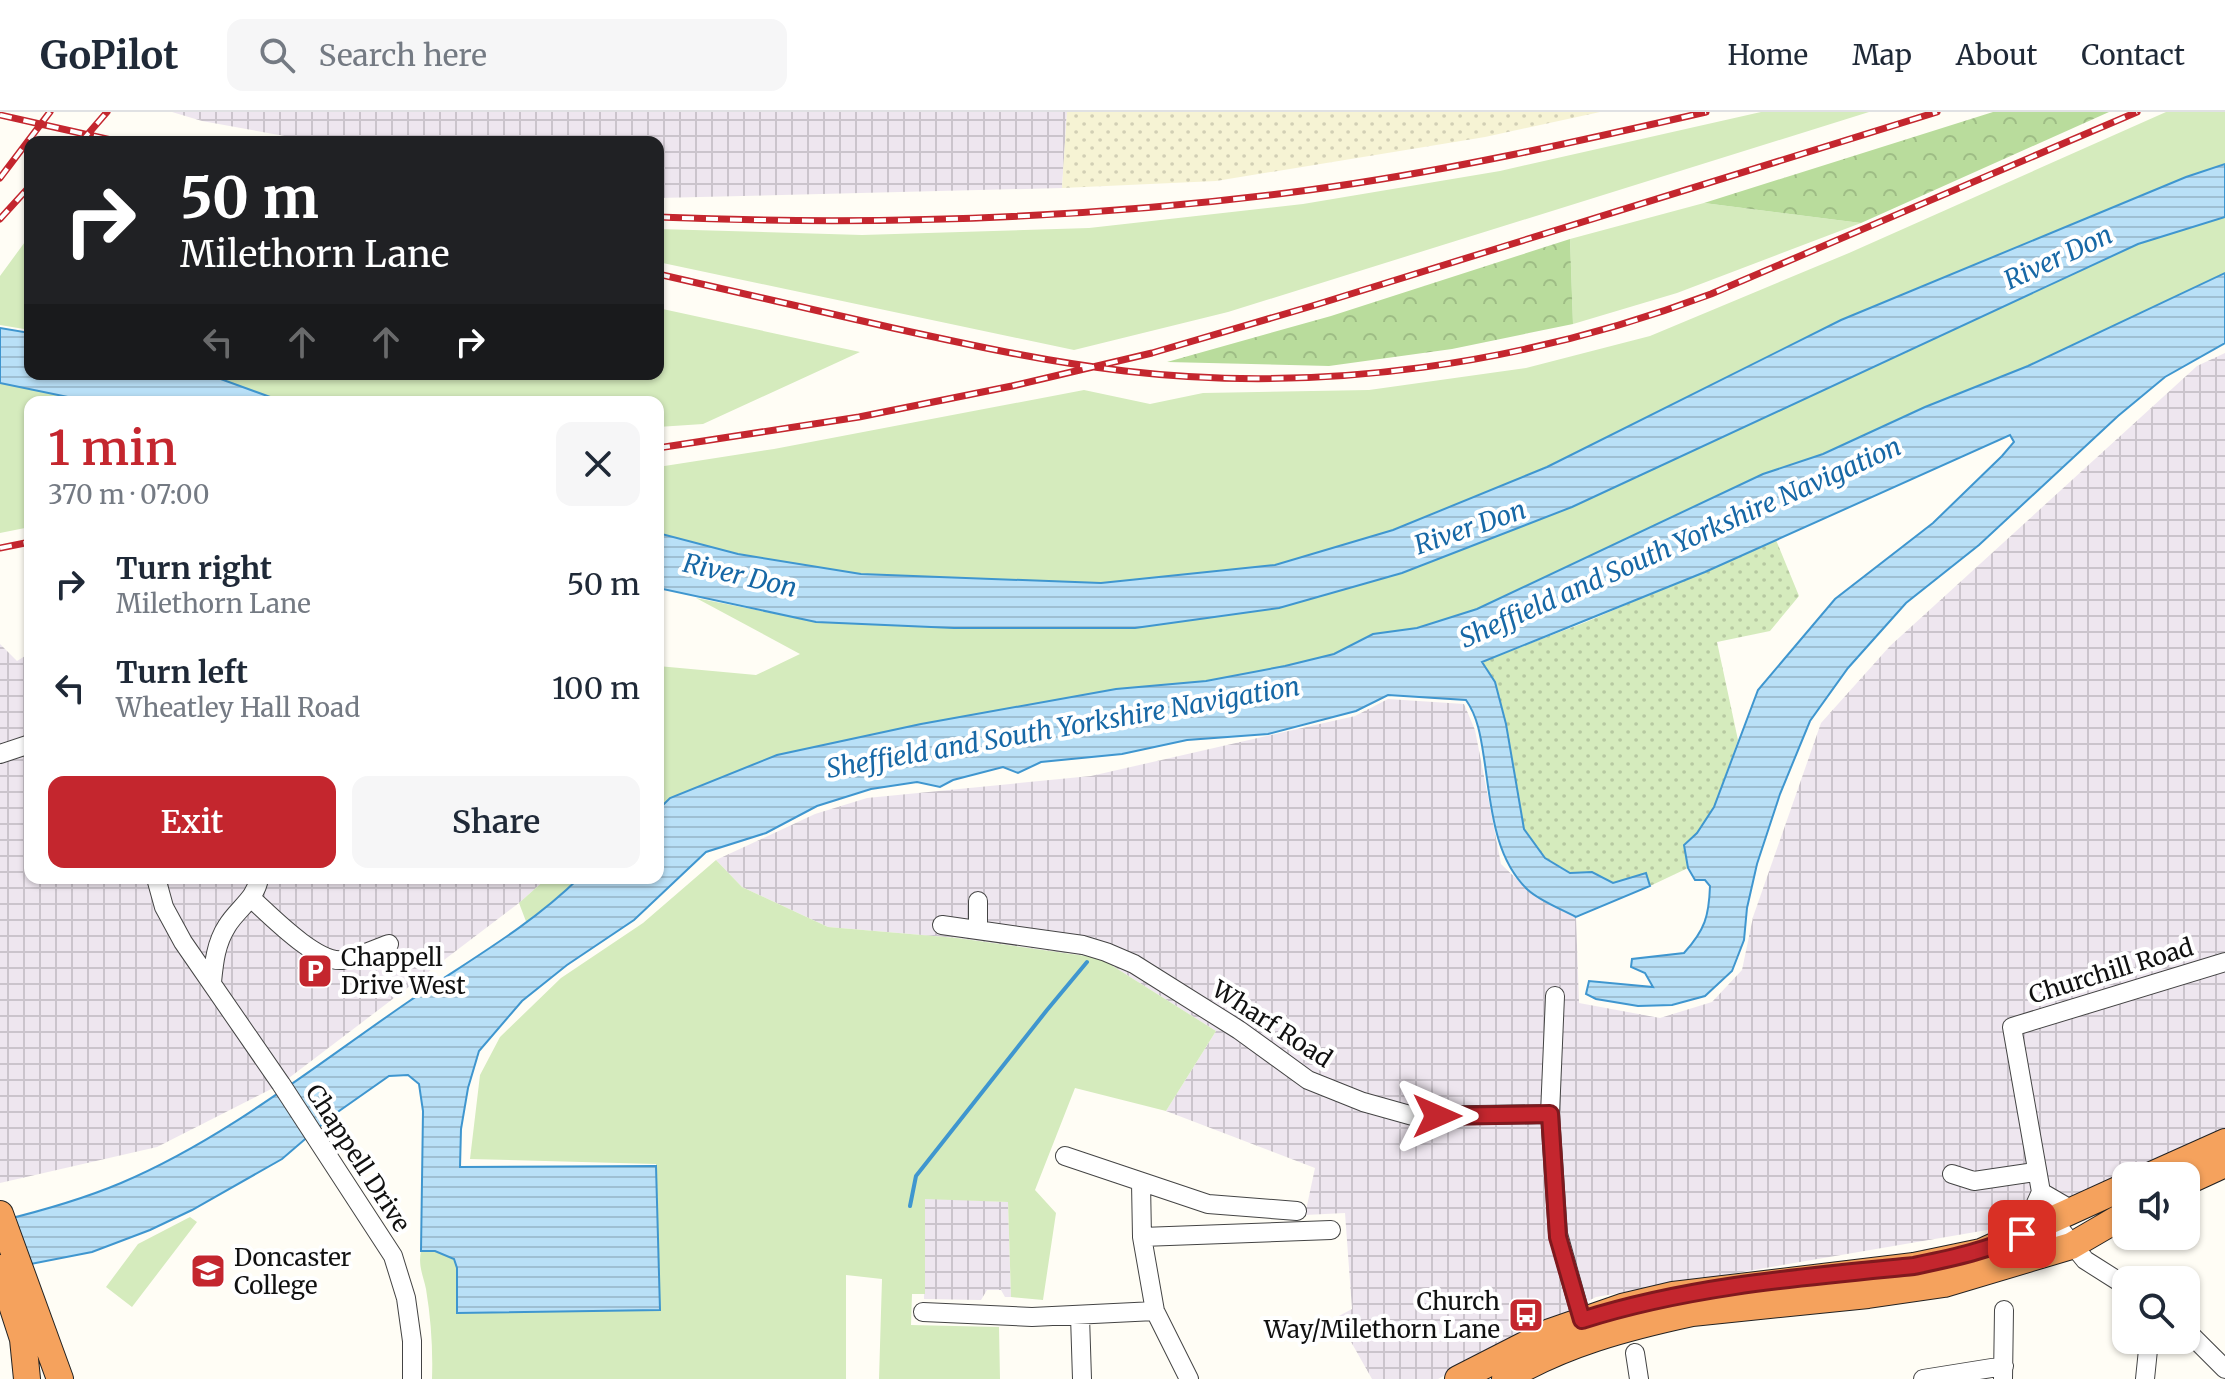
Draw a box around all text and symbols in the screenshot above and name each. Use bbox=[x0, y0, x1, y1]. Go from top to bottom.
search box bbox=[227, 19, 787, 91]
text: GoPilot bbox=[40, 32, 179, 79]
icon: search bbox=[255, 33, 299, 77]
text: Search here bbox=[319, 36, 487, 74]
text: Home bbox=[1727, 37, 1808, 73]
text: Map bbox=[1852, 37, 1912, 73]
text: About bbox=[1956, 37, 2037, 73]
text: Contact bbox=[2081, 37, 2185, 73]
text: 50 m bbox=[180, 163, 319, 233]
icon: right bbox=[48, 168, 152, 272]
water label: River Don bbox=[1999, 218, 2117, 296]
text: Milethorn Lane bbox=[180, 232, 450, 277]
icon: left bbox=[196, 320, 240, 364]
icon: ahead bbox=[280, 320, 324, 364]
icon: ahead bbox=[364, 320, 408, 364]
icon: right bbox=[448, 320, 492, 364]
text: 1 min bbox=[48, 418, 177, 478]
button: close bbox=[556, 422, 640, 506]
water label: Sheffield and South Yorkshire Navigation bbox=[1454, 429, 1906, 655]
text: 370 m · 07:00 bbox=[48, 478, 210, 511]
water label: River Don bbox=[1410, 493, 1530, 561]
water label: River Don bbox=[680, 546, 800, 604]
text: Turn right bbox=[116, 549, 272, 587]
icon: right bbox=[48, 562, 92, 606]
text: 50 m bbox=[567, 565, 640, 603]
text: Milethorn Lane bbox=[116, 587, 311, 620]
text: Turn left bbox=[116, 653, 248, 691]
icon: left bbox=[48, 666, 92, 710]
text: 100 m bbox=[552, 669, 640, 707]
water label: Sheffield and South Yorkshire Navigation bbox=[824, 669, 1302, 785]
text: Wheatley Hall Road bbox=[116, 691, 360, 724]
button: Exit bbox=[48, 776, 336, 868]
button: Share bbox=[352, 776, 640, 868]
street label: Churchill Road bbox=[2025, 931, 2197, 1011]
place label: Chappell Drive West bbox=[341, 942, 466, 1001]
parking icon: Chappell Drive West bbox=[296, 952, 334, 990]
street label: Wharf Road bbox=[1205, 973, 1338, 1074]
position arrow bbox=[1395, 1074, 1479, 1158]
street label: Chappell Drive bbox=[299, 1078, 417, 1238]
map controls bbox=[2112, 1162, 2200, 1354]
button: sound bbox=[2112, 1162, 2200, 1250]
pin bbox=[1988, 1200, 2056, 1268]
icon: arrive bbox=[2000, 1212, 2044, 1256]
place label: Doncaster College bbox=[234, 1242, 352, 1301]
school or university icon: Doncaster College bbox=[189, 1252, 227, 1290]
button: search bbox=[2112, 1266, 2200, 1354]
place label: Church Way/Milethorn Lane bbox=[1263, 1286, 1500, 1345]
bus stop icon: Church Way/Milethorn Lane bbox=[1507, 1296, 1545, 1334]

